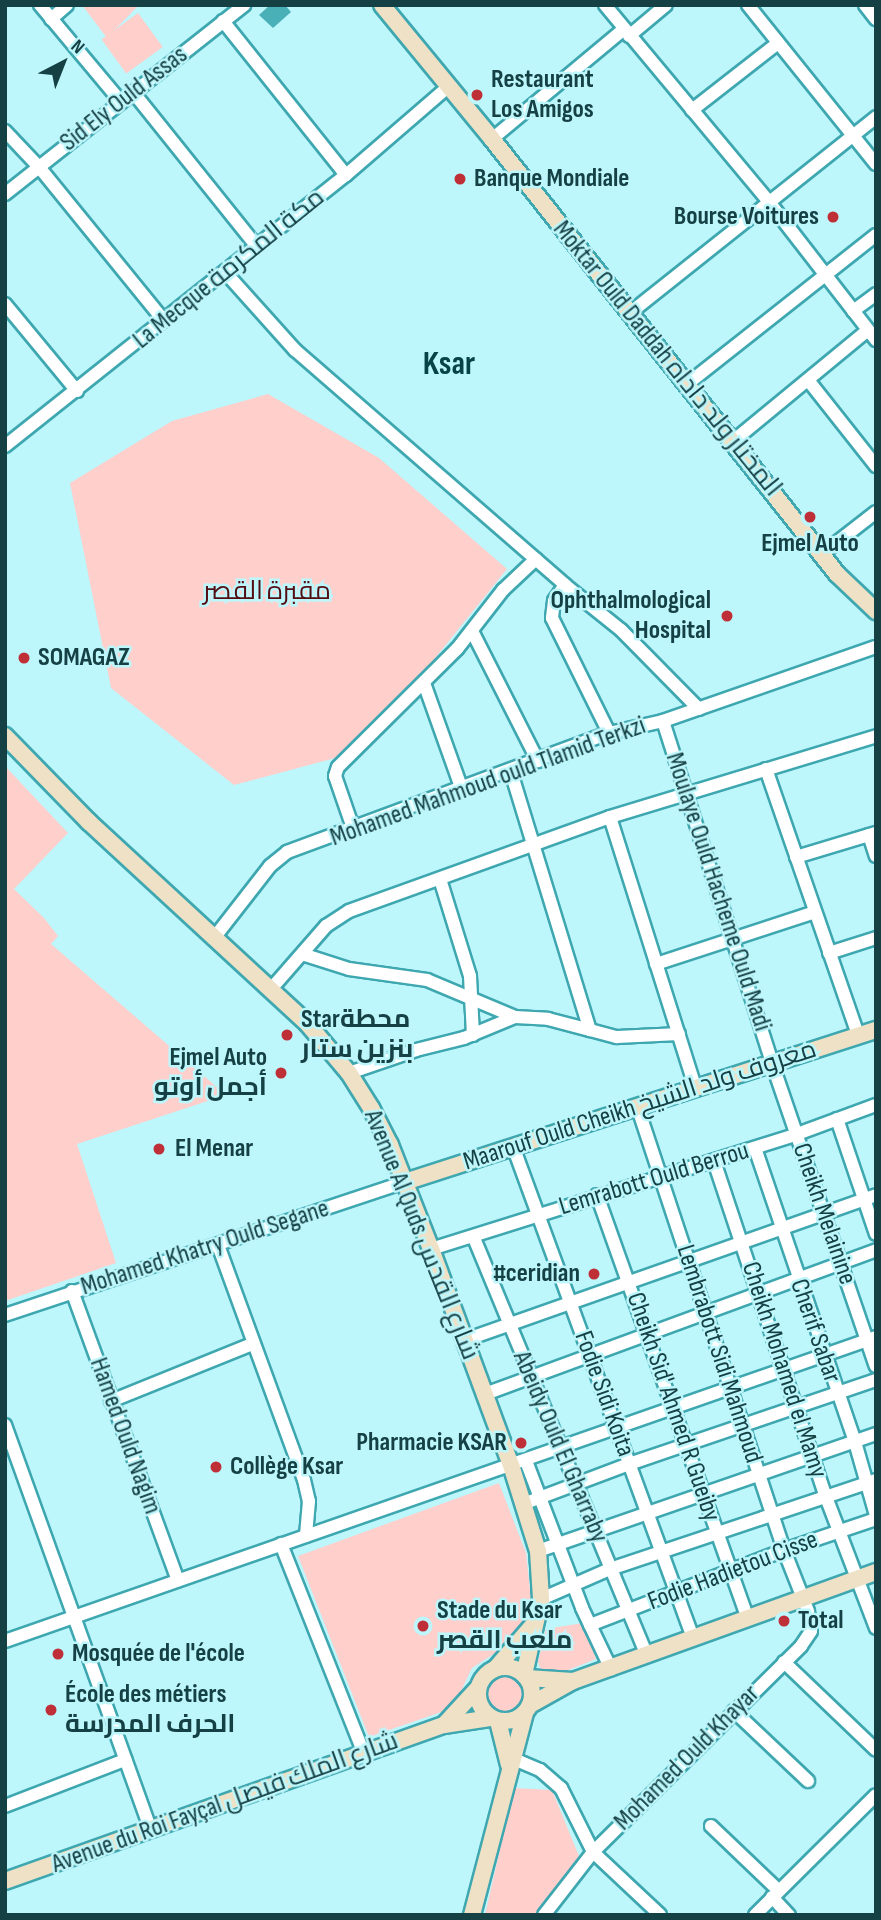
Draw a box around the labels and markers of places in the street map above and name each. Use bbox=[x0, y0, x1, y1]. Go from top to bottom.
place label: Restaurant Los Amigos bbox=[491, 64, 594, 126]
marker: Restaurant Los Amigos bbox=[469, 87, 485, 103]
place label: Banque Mondiale bbox=[474, 163, 629, 195]
marker: Banque Mondiale bbox=[452, 171, 468, 187]
place label: Bourse Voitures bbox=[674, 201, 819, 233]
marker: Bourse Voitures bbox=[825, 209, 841, 225]
marker: Ejmel Auto bbox=[802, 509, 818, 525]
place label: Ejmel Auto bbox=[761, 528, 859, 560]
place label: Ophthalmological Hospital bbox=[550, 585, 711, 646]
marker: Ophthalmological Hospital bbox=[717, 606, 737, 626]
place label: SOMAGAZ bbox=[38, 642, 130, 674]
marker: SOMAGAZ bbox=[16, 650, 32, 666]
place label: Starمحطة بنزين ستار bbox=[301, 1004, 413, 1066]
marker: Starمحطة بنزين ستار bbox=[279, 1027, 295, 1043]
place label: Ejmel Auto أجمل أوتو bbox=[154, 1042, 267, 1104]
marker: Ejmel Auto أجمل أوتو bbox=[273, 1065, 289, 1081]
place label: El Menar bbox=[175, 1133, 253, 1165]
marker: El Menar bbox=[149, 1139, 169, 1159]
place label: #ceridian bbox=[493, 1258, 580, 1290]
marker: #ceridian bbox=[586, 1266, 602, 1282]
place label: Pharmacie KSAR bbox=[356, 1427, 507, 1459]
marker: Pharmacie KSAR bbox=[513, 1435, 529, 1451]
place label: Collège Ksar bbox=[230, 1451, 343, 1483]
marker: Collège Ksar bbox=[208, 1459, 224, 1475]
place label: Stade du Ksar ملعب القصر bbox=[437, 1595, 572, 1656]
place label: Total bbox=[798, 1605, 844, 1637]
marker: Total bbox=[776, 1613, 792, 1629]
marker: Stade du Ksar ملعب القصر bbox=[415, 1618, 431, 1634]
place label: Mosquée de l'école bbox=[72, 1638, 245, 1670]
marker: Mosquée de l'école bbox=[50, 1646, 66, 1662]
place label: École des métiers الحرف المدرسة bbox=[65, 1679, 235, 1740]
marker: École des métiers الحرف المدرسة bbox=[43, 1702, 59, 1718]

